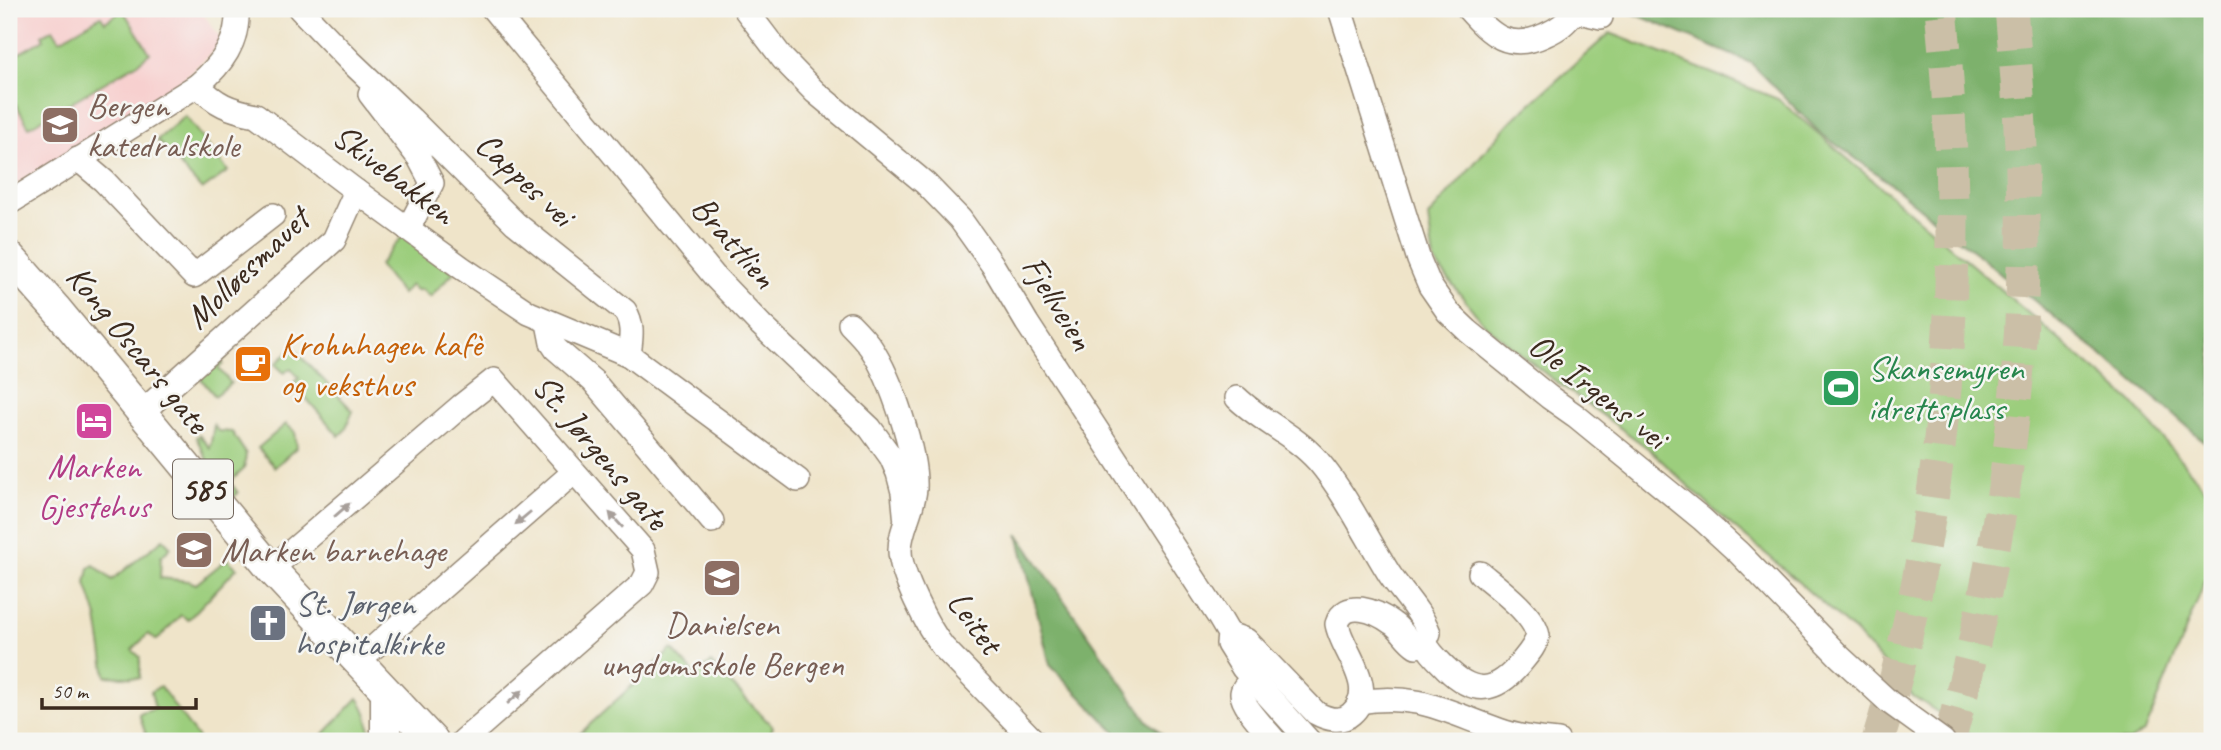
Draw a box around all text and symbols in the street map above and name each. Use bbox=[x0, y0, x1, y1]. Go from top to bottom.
place label: Bergen katedralskole bbox=[87, 83, 242, 168]
school or university icon: Bergen katedralskole bbox=[39, 104, 81, 146]
street label: Skivebakken bbox=[324, 113, 466, 236]
street label: Cappes vei bbox=[466, 122, 587, 239]
street label: Brattlien bbox=[681, 186, 787, 298]
street label: Molløesmauet bbox=[175, 194, 322, 339]
street label: Fjellveien bbox=[1012, 247, 1105, 359]
street label: Kong Oscars gate bbox=[56, 256, 221, 445]
place label: Krohnhagen kafè og veksthus bbox=[280, 322, 485, 407]
street label: Ole Irgens' vei bbox=[1520, 323, 1680, 462]
cafe icon: Krohnhagen kafè og veksthus bbox=[232, 343, 274, 385]
place label: Skansemyren idrettsplass bbox=[1868, 346, 2025, 431]
street label: St. Jørgens gate bbox=[523, 365, 681, 541]
sports icon: Skansemyren idrettsplass bbox=[1820, 367, 1862, 409]
hotel icon: Marken Gjestehus bbox=[73, 400, 115, 442]
place label: Marken Gjestehus bbox=[38, 444, 153, 529]
road number: 585 bbox=[173, 460, 233, 518]
one-way arrow bbox=[333, 502, 351, 518]
one-way arrow bbox=[515, 510, 533, 525]
one-way arrow bbox=[609, 511, 624, 528]
place label: Marken barnehage bbox=[221, 528, 448, 573]
school or university icon: Marken barnehage bbox=[173, 529, 215, 571]
school or university icon: Danielsen ungdomsskole Bergen bbox=[701, 557, 743, 599]
place label: St. Jørgen hospitalkirke bbox=[295, 581, 446, 666]
street label: Leitet bbox=[937, 582, 1015, 665]
church icon: St. Jørgen hospitalkirke bbox=[247, 602, 289, 644]
place label: Danielsen ungdomsskole Bergen bbox=[600, 602, 844, 687]
scale bar bbox=[42, 666, 196, 710]
text: 50 m bbox=[52, 678, 90, 704]
one-way arrow bbox=[506, 689, 524, 705]

